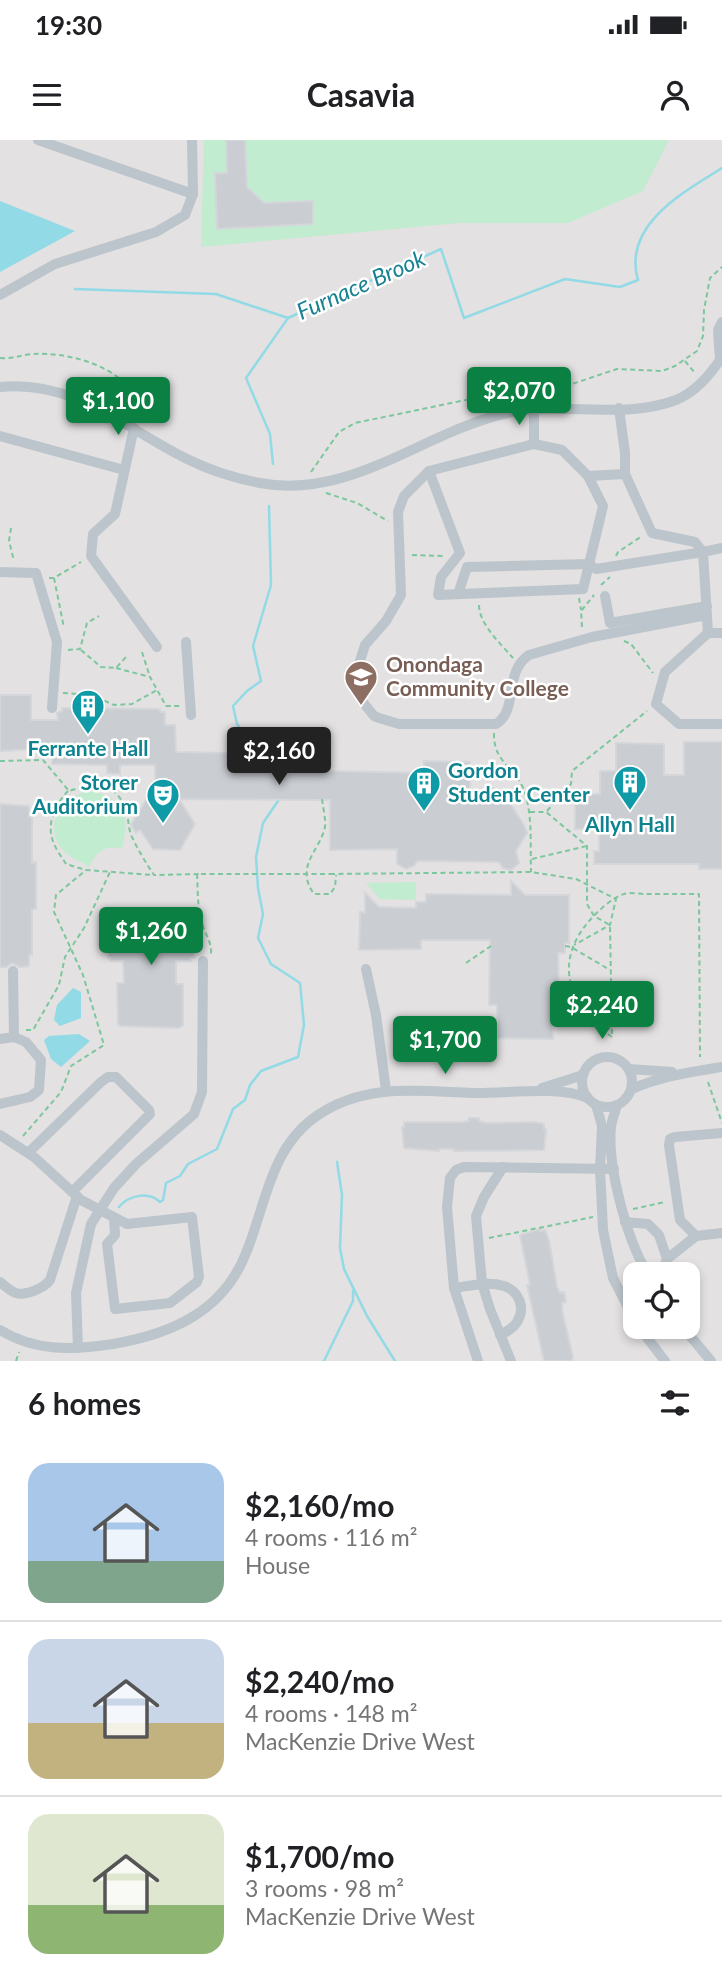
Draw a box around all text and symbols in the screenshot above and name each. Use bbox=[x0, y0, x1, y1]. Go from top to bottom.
text: 19:30 bbox=[35, 9, 102, 41]
text: Casavia bbox=[307, 75, 415, 114]
icon: menu bbox=[28, 76, 66, 114]
icon: person bbox=[656, 76, 694, 114]
water label: Furnace Brook bbox=[292, 243, 430, 325]
pin: $2,070 bbox=[462, 368, 576, 427]
text: $2,070 bbox=[483, 376, 555, 404]
pin: $1,100 bbox=[61, 378, 175, 437]
text: $1,100 bbox=[82, 386, 154, 414]
place label: Onondaga Community College bbox=[386, 651, 569, 700]
school or university icon: Onondaga Community College bbox=[342, 658, 380, 707]
building icon: Ferrante Hall bbox=[69, 687, 107, 736]
pin: $2,160 bbox=[222, 728, 336, 787]
place label: Ferrante Hall bbox=[27, 735, 149, 760]
text: $2,160 bbox=[243, 736, 315, 764]
place label: Gordon Student Center bbox=[448, 757, 590, 806]
building icon: Allyn Hall bbox=[611, 763, 649, 812]
building icon: Gordon Student Center bbox=[405, 764, 443, 813]
place label: Storer Auditorium bbox=[31, 769, 138, 818]
theatre icon: Storer Auditorium bbox=[144, 776, 182, 825]
place label: Allyn Hall bbox=[584, 811, 675, 836]
pin: $1,260 bbox=[94, 908, 208, 967]
text: $1,260 bbox=[115, 916, 187, 944]
pin: $2,240 bbox=[545, 982, 659, 1041]
text: $2,240 bbox=[566, 990, 638, 1018]
pin: $1,700 bbox=[388, 1016, 502, 1076]
text: $1,700 bbox=[409, 1025, 481, 1053]
map controls bbox=[623, 1262, 700, 1339]
button: locate bbox=[623, 1262, 700, 1339]
icon: filters bbox=[656, 1384, 694, 1422]
text: 6 homes bbox=[28, 1385, 141, 1421]
text: $2,160/mo bbox=[245, 1487, 394, 1523]
icon: home bbox=[84, 1491, 168, 1575]
text: 4 rooms · 116 m² bbox=[245, 1523, 417, 1551]
text: House bbox=[245, 1551, 310, 1579]
text: $2,240/mo bbox=[245, 1663, 394, 1699]
icon: home bbox=[84, 1667, 168, 1751]
text: 4 rooms · 148 m² bbox=[245, 1699, 417, 1727]
text: MacKenzie Drive West bbox=[245, 1727, 475, 1755]
text: $1,700/mo bbox=[245, 1838, 394, 1874]
icon: home bbox=[84, 1842, 168, 1926]
text: 3 rooms · 98 m² bbox=[245, 1874, 404, 1902]
text: MacKenzie Drive West bbox=[245, 1902, 475, 1930]

